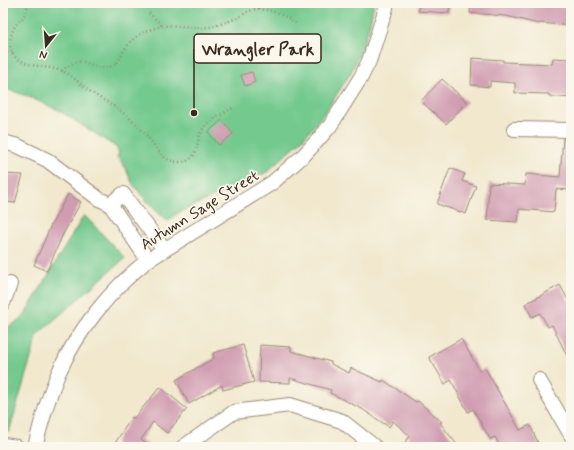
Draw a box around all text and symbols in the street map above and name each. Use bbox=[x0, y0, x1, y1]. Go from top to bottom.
north arrow bbox=[26, 26, 66, 66]
callout: Wrangler Park bbox=[194, 34, 321, 63]
text: Wrangler Park bbox=[201, 39, 315, 62]
text: N bbox=[38, 47, 49, 62]
street label: Autumn Sage Street bbox=[136, 165, 263, 255]

